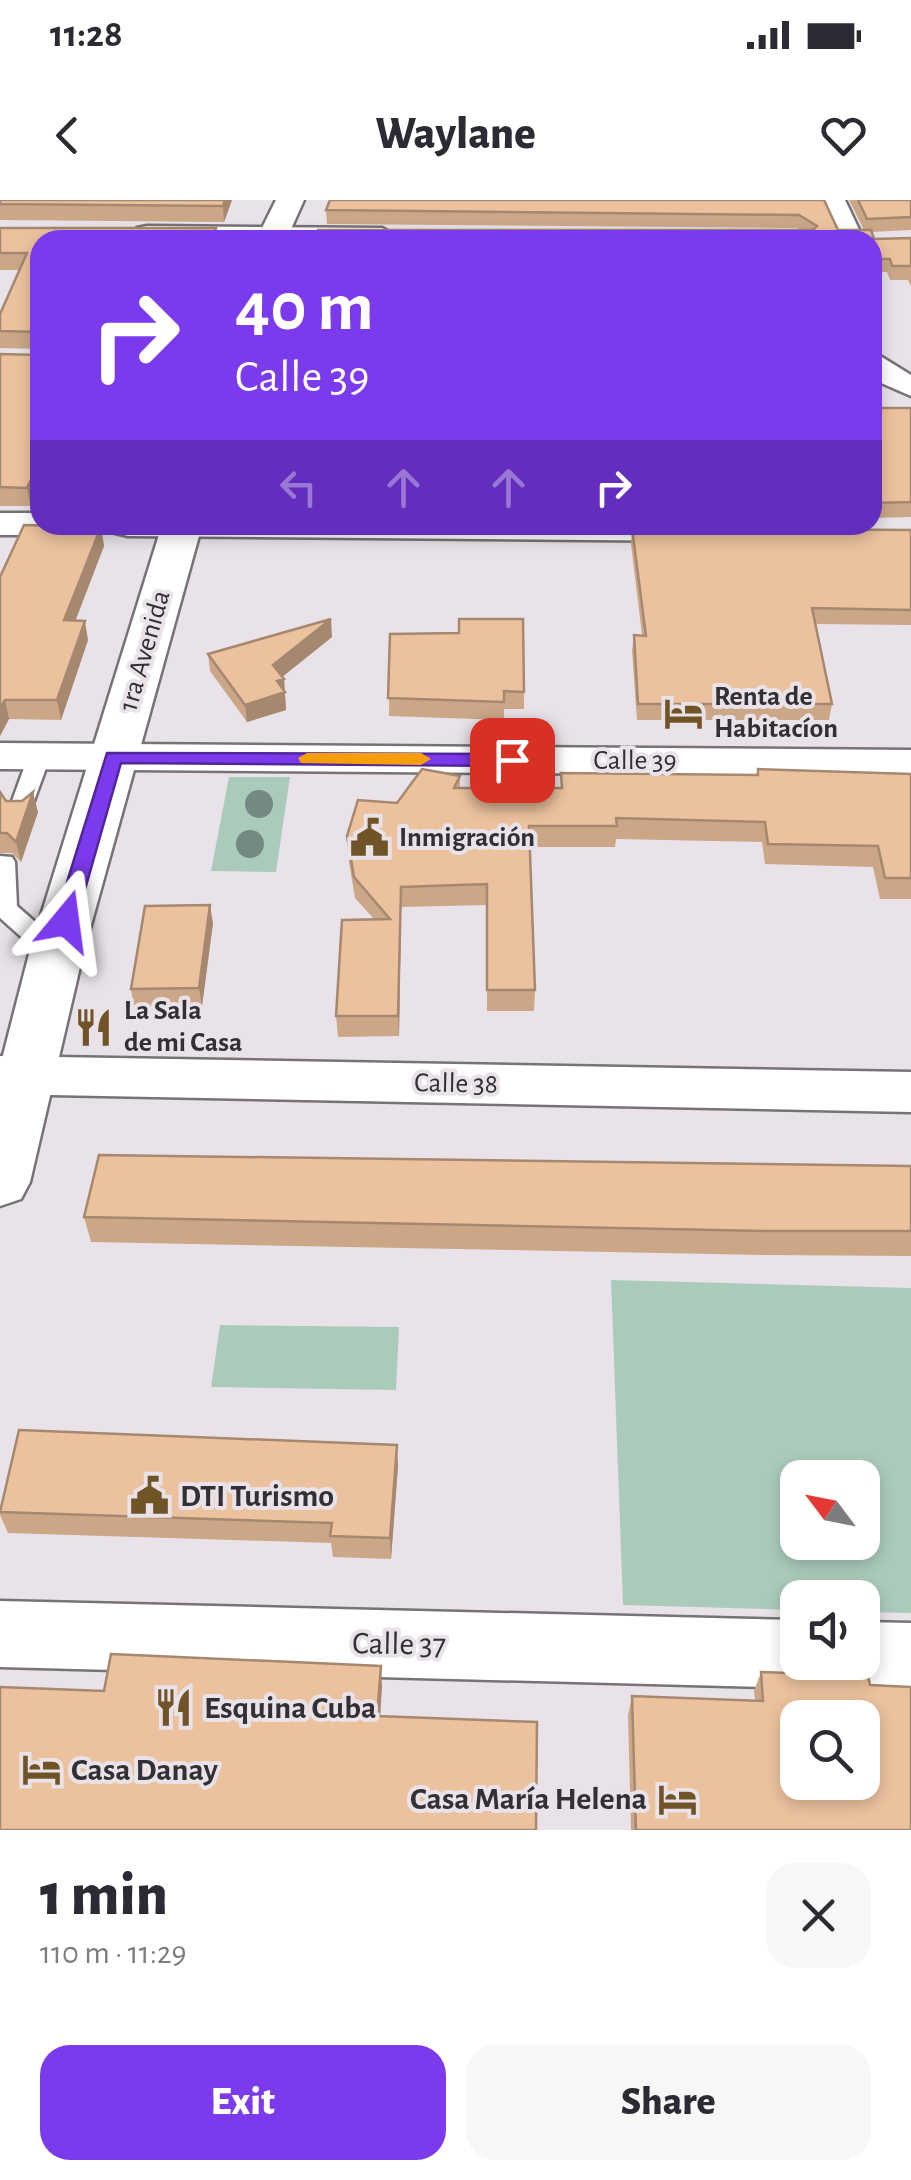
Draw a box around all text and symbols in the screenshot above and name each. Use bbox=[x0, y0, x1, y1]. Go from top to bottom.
text: 11:28 bbox=[50, 16, 123, 54]
icon: back bbox=[40, 108, 95, 163]
icon: heart bbox=[816, 108, 871, 163]
text: Waylane bbox=[375, 112, 536, 157]
icon: right bbox=[70, 270, 200, 400]
text: 40 m bbox=[235, 273, 374, 343]
text: Calle 39 bbox=[235, 355, 369, 400]
icon: left bbox=[271, 460, 326, 515]
icon: ahead bbox=[376, 460, 431, 515]
icon: ahead bbox=[481, 460, 536, 515]
icon: right bbox=[586, 460, 641, 515]
street label: 1ra Avenida bbox=[114, 587, 176, 715]
place label: Renta de Habitacíon bbox=[714, 683, 838, 743]
hotel icon: Renta de Habitacíon bbox=[663, 692, 705, 734]
pin bbox=[470, 718, 555, 803]
icon: arrive bbox=[485, 733, 540, 788]
street label: Calle 39 bbox=[593, 747, 677, 775]
public building icon: Inmigración bbox=[348, 817, 390, 859]
place label: Inmigración bbox=[399, 824, 535, 852]
position arrow bbox=[14, 869, 118, 973]
place label: La Sala de mi Casa bbox=[124, 997, 242, 1057]
restaurant icon: La Sala de mi Casa bbox=[73, 1006, 115, 1048]
street label: Calle 38 bbox=[414, 1069, 498, 1099]
north arrow bbox=[780, 1460, 880, 1560]
map controls bbox=[780, 1460, 880, 1800]
public building icon: DTI Turismo bbox=[129, 1475, 171, 1517]
place label: DTI Turismo bbox=[180, 1480, 334, 1512]
button: sound bbox=[780, 1580, 880, 1680]
street label: Calle 37 bbox=[352, 1627, 446, 1661]
restaurant icon: Esquina Cuba bbox=[153, 1687, 195, 1729]
place label: Esquina Cuba bbox=[204, 1692, 376, 1724]
button: search bbox=[780, 1700, 880, 1800]
hotel icon: Casa Danay bbox=[20, 1749, 62, 1791]
place label: Casa Danay bbox=[71, 1754, 219, 1786]
hotel icon: Casa María Helena bbox=[656, 1778, 698, 1820]
place label: Casa María Helena bbox=[410, 1783, 647, 1815]
button: close bbox=[766, 1863, 871, 1968]
text: 1 min bbox=[40, 1866, 168, 1926]
text: 110 m · 11:29 bbox=[40, 1937, 187, 1969]
button: Exit bbox=[40, 2045, 446, 2160]
button: Share bbox=[466, 2045, 871, 2160]

